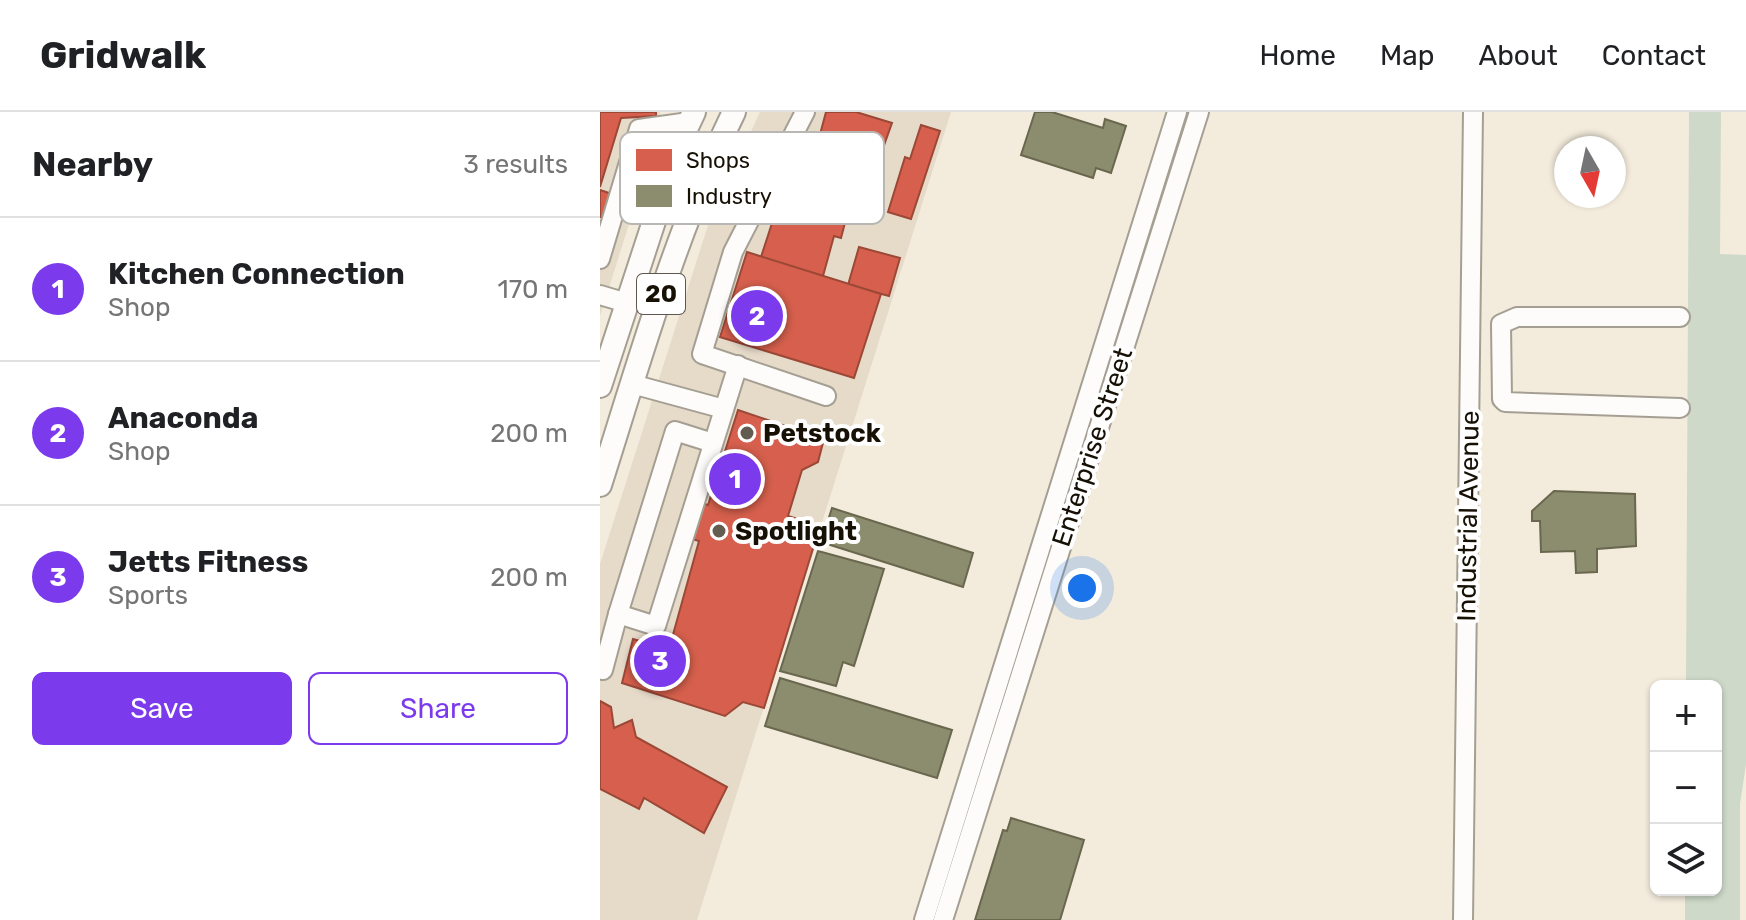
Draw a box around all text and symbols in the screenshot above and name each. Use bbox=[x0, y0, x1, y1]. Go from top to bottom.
text: Gridwalk bbox=[40, 32, 206, 78]
text: Home bbox=[1259, 39, 1336, 72]
text: Map bbox=[1380, 39, 1434, 72]
text: About bbox=[1478, 39, 1558, 72]
text: Contact bbox=[1602, 39, 1706, 72]
legend bbox=[620, 132, 884, 224]
north arrow bbox=[1554, 136, 1626, 208]
text: Nearby bbox=[32, 144, 153, 185]
text: Shops bbox=[686, 147, 750, 174]
text: 3 results bbox=[463, 149, 568, 180]
text: Industry bbox=[686, 183, 772, 210]
text: Kitchen Connection bbox=[108, 256, 405, 292]
text: 1 bbox=[52, 274, 64, 305]
text: 170 m bbox=[498, 274, 568, 305]
road number: 20 bbox=[637, 274, 685, 314]
pin: 2 bbox=[731, 286, 783, 346]
text: Shop bbox=[108, 292, 170, 323]
street label: Enterprise Street bbox=[1046, 344, 1139, 550]
text: Anaconda bbox=[108, 400, 258, 436]
street label: Industrial Avenue bbox=[1451, 410, 1486, 622]
text: 2 bbox=[50, 418, 66, 449]
text: 200 m bbox=[490, 418, 568, 449]
place label: Petstock bbox=[763, 418, 882, 449]
marker: Petstock bbox=[738, 424, 756, 442]
text: Shop bbox=[108, 436, 170, 467]
pin: 1 bbox=[709, 449, 761, 509]
place label: Spotlight bbox=[735, 516, 857, 547]
marker: Spotlight bbox=[710, 522, 728, 540]
text: Jetts Fitness bbox=[108, 544, 308, 580]
text: 3 bbox=[49, 562, 67, 593]
text: 200 m bbox=[490, 562, 568, 593]
your location bbox=[1062, 568, 1102, 608]
text: Sports bbox=[108, 580, 188, 611]
pin: 3 bbox=[634, 631, 686, 691]
button: Save bbox=[32, 672, 292, 745]
button: Share bbox=[308, 672, 568, 745]
map controls bbox=[1650, 680, 1722, 896]
button: + bbox=[1650, 680, 1722, 752]
button: − bbox=[1650, 752, 1722, 824]
button: layers bbox=[1650, 824, 1722, 896]

